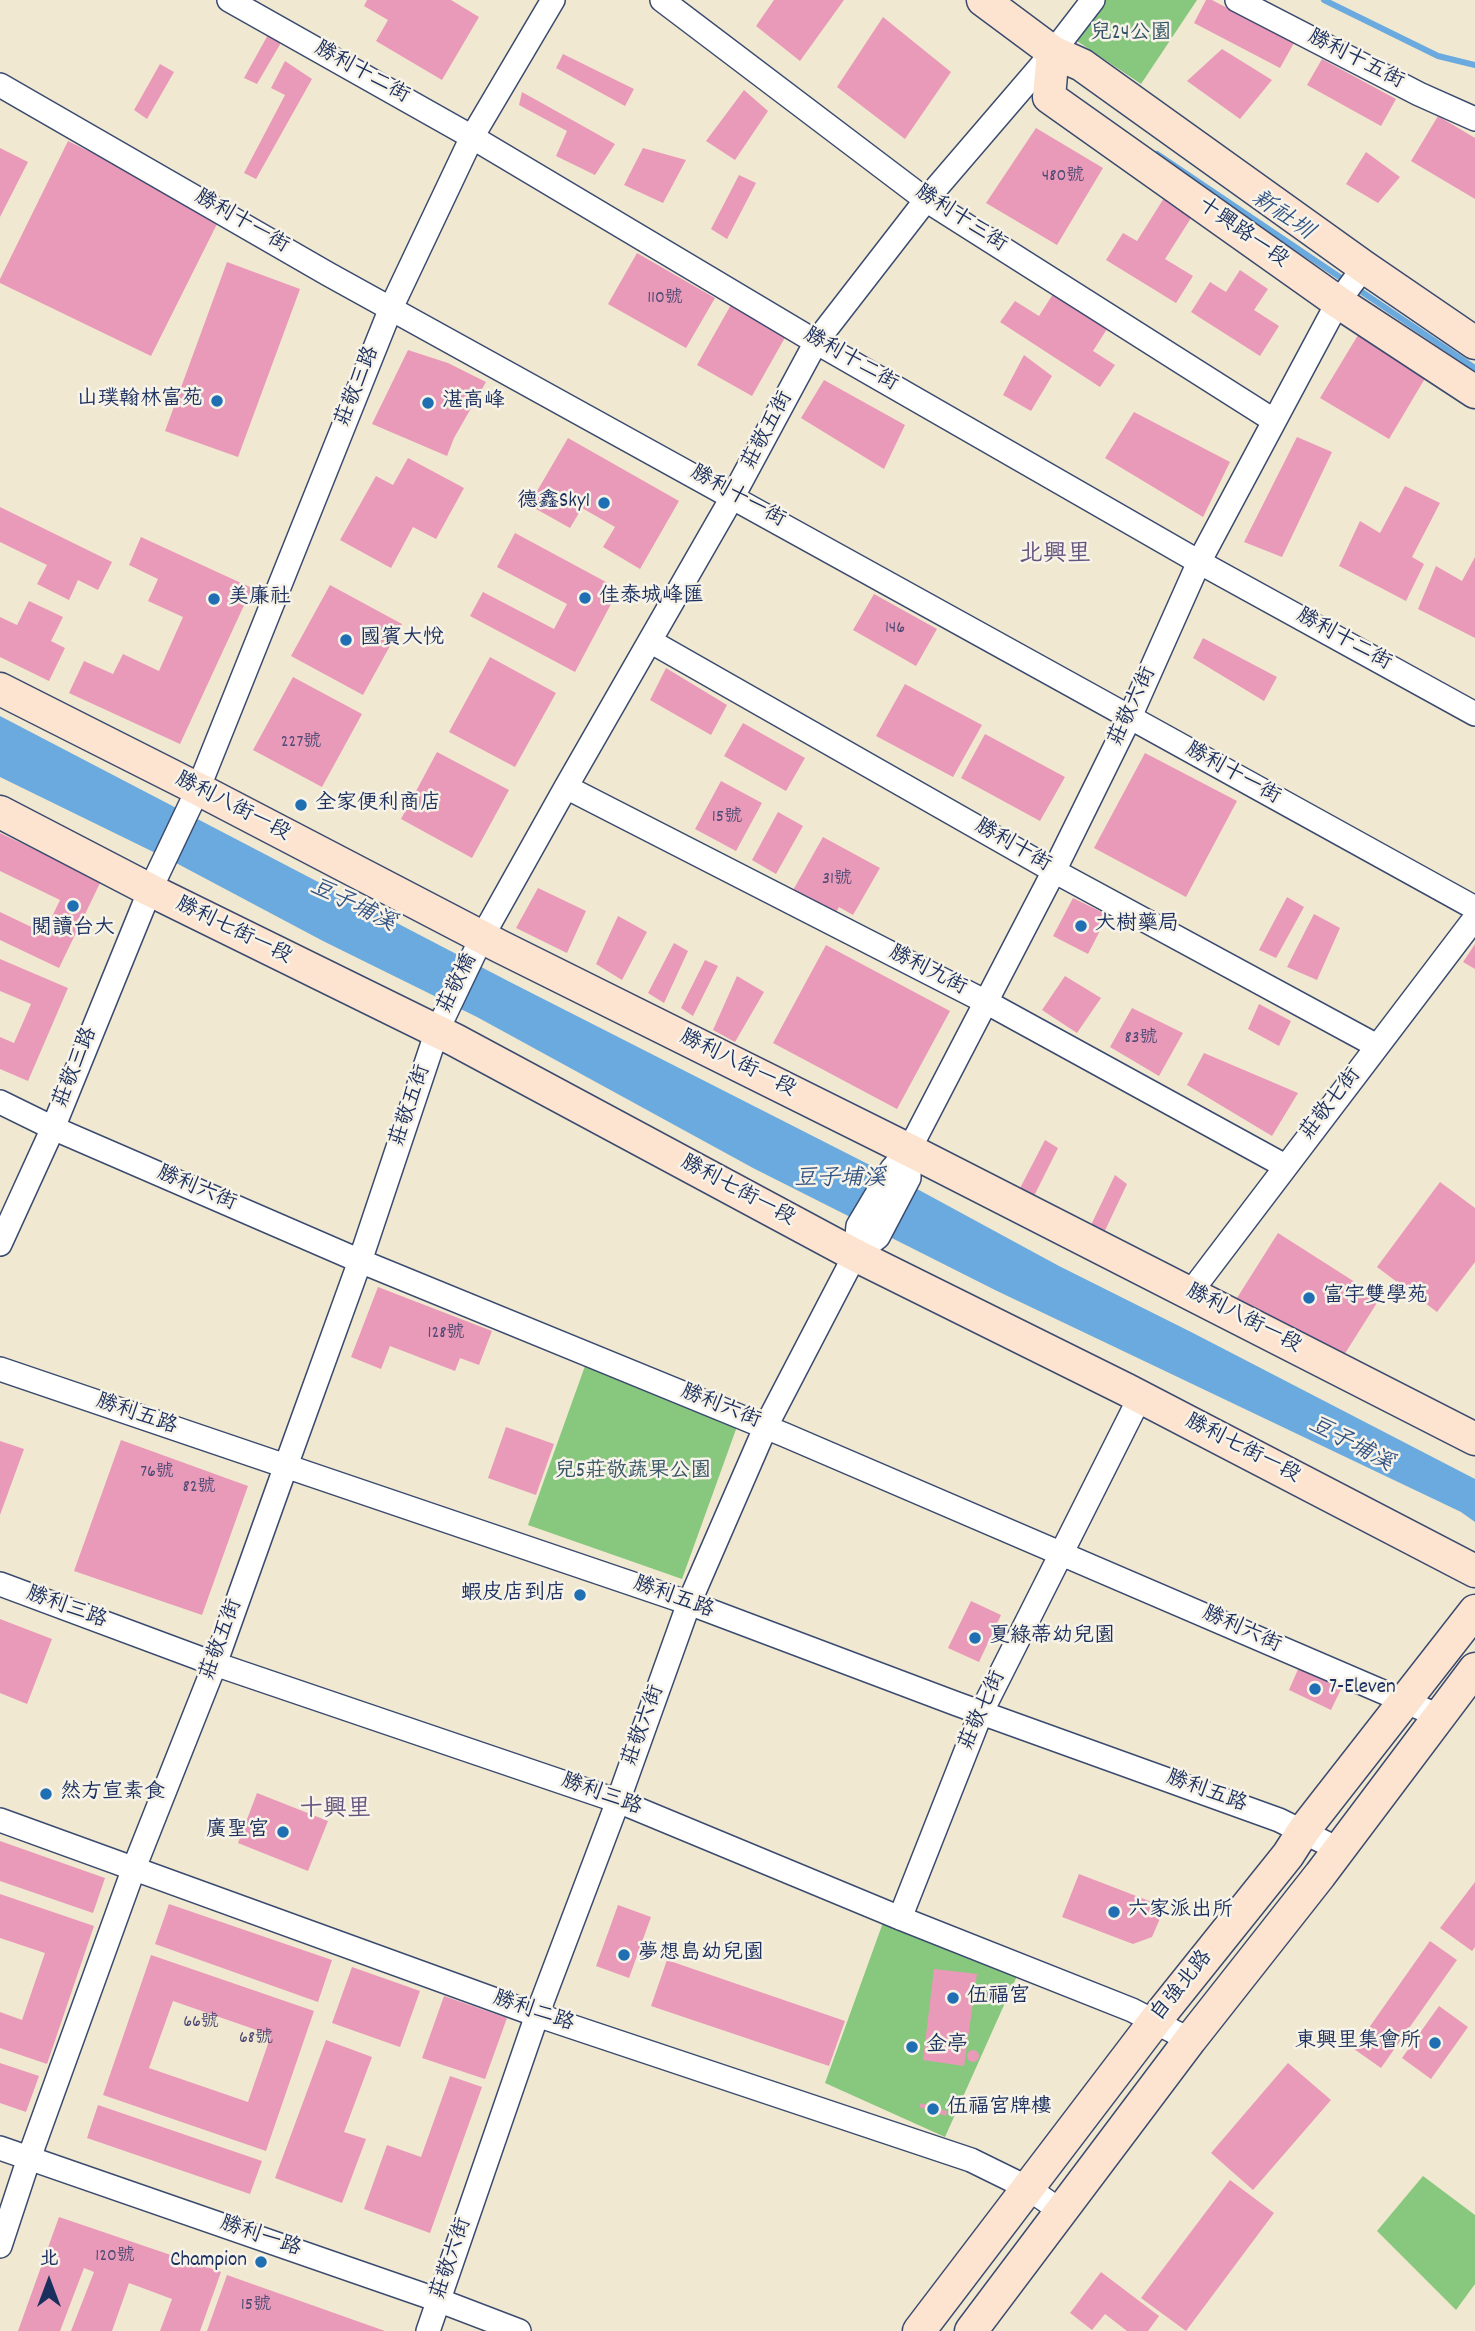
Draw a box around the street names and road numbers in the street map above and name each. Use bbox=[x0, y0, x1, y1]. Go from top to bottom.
street label: 勝利十五街 bbox=[1303, 26, 1407, 96]
street label: 勝利十二街 bbox=[309, 38, 413, 110]
street label: 勝利十三街 bbox=[909, 181, 1011, 259]
street label: 勝利十一街 bbox=[189, 186, 293, 260]
street label: 十興路一段 bbox=[1192, 194, 1292, 274]
street label: 勝利十二街 bbox=[798, 324, 902, 398]
street label: 莊敬三路 bbox=[332, 343, 386, 431]
street label: 莊敬五街 bbox=[738, 388, 800, 474]
street label: 勝利十一街 bbox=[685, 462, 789, 534]
street label: 勝利十二街 bbox=[1291, 605, 1395, 677]
street label: 莊敬六街 bbox=[1105, 664, 1163, 750]
street label: 勝利十一街 bbox=[1180, 739, 1284, 811]
street label: 勝利八街一段 bbox=[170, 768, 294, 848]
street label: 勝利十街 bbox=[969, 815, 1055, 879]
street label: 勝利七街一段 bbox=[171, 893, 295, 971]
street label: 勝利九街 bbox=[884, 942, 970, 1002]
street label: 莊敬橋 bbox=[434, 950, 484, 1018]
street label: 莊敬三路 bbox=[50, 1024, 104, 1112]
street label: 勝利八街一段 bbox=[675, 1026, 799, 1104]
street label: 莊敬五街 bbox=[386, 1062, 438, 1150]
street label: 莊敬七街 bbox=[1296, 1064, 1368, 1146]
street label: 勝利七街一段 bbox=[675, 1151, 799, 1233]
street label: 勝利六街 bbox=[152, 1162, 240, 1218]
street label: 勝利八街一段 bbox=[1181, 1280, 1305, 1360]
street label: 勝利六街 bbox=[676, 1381, 764, 1435]
street label: 勝利五路 bbox=[92, 1390, 180, 1442]
street label: 勝利七街一段 bbox=[1180, 1410, 1304, 1490]
street label: 勝利五路 bbox=[629, 1573, 717, 1625]
street label: 勝利三路 bbox=[22, 1583, 110, 1635]
street label: 莊敬五街 bbox=[197, 1596, 249, 1684]
street label: 勝利六街 bbox=[1198, 1602, 1284, 1660]
street label: 莊敬七街 bbox=[955, 1668, 1013, 1754]
street label: 莊敬六街 bbox=[619, 1682, 671, 1770]
street label: 勝利五路 bbox=[1162, 1767, 1250, 1819]
street label: 勝利三路 bbox=[557, 1770, 645, 1822]
street label: 自強北路 bbox=[1147, 1946, 1219, 2028]
street label: 勝利二路 bbox=[489, 1987, 577, 2039]
street label: 勝利一路 bbox=[216, 2212, 304, 2264]
street label: 莊敬六街 bbox=[427, 2215, 479, 2303]

